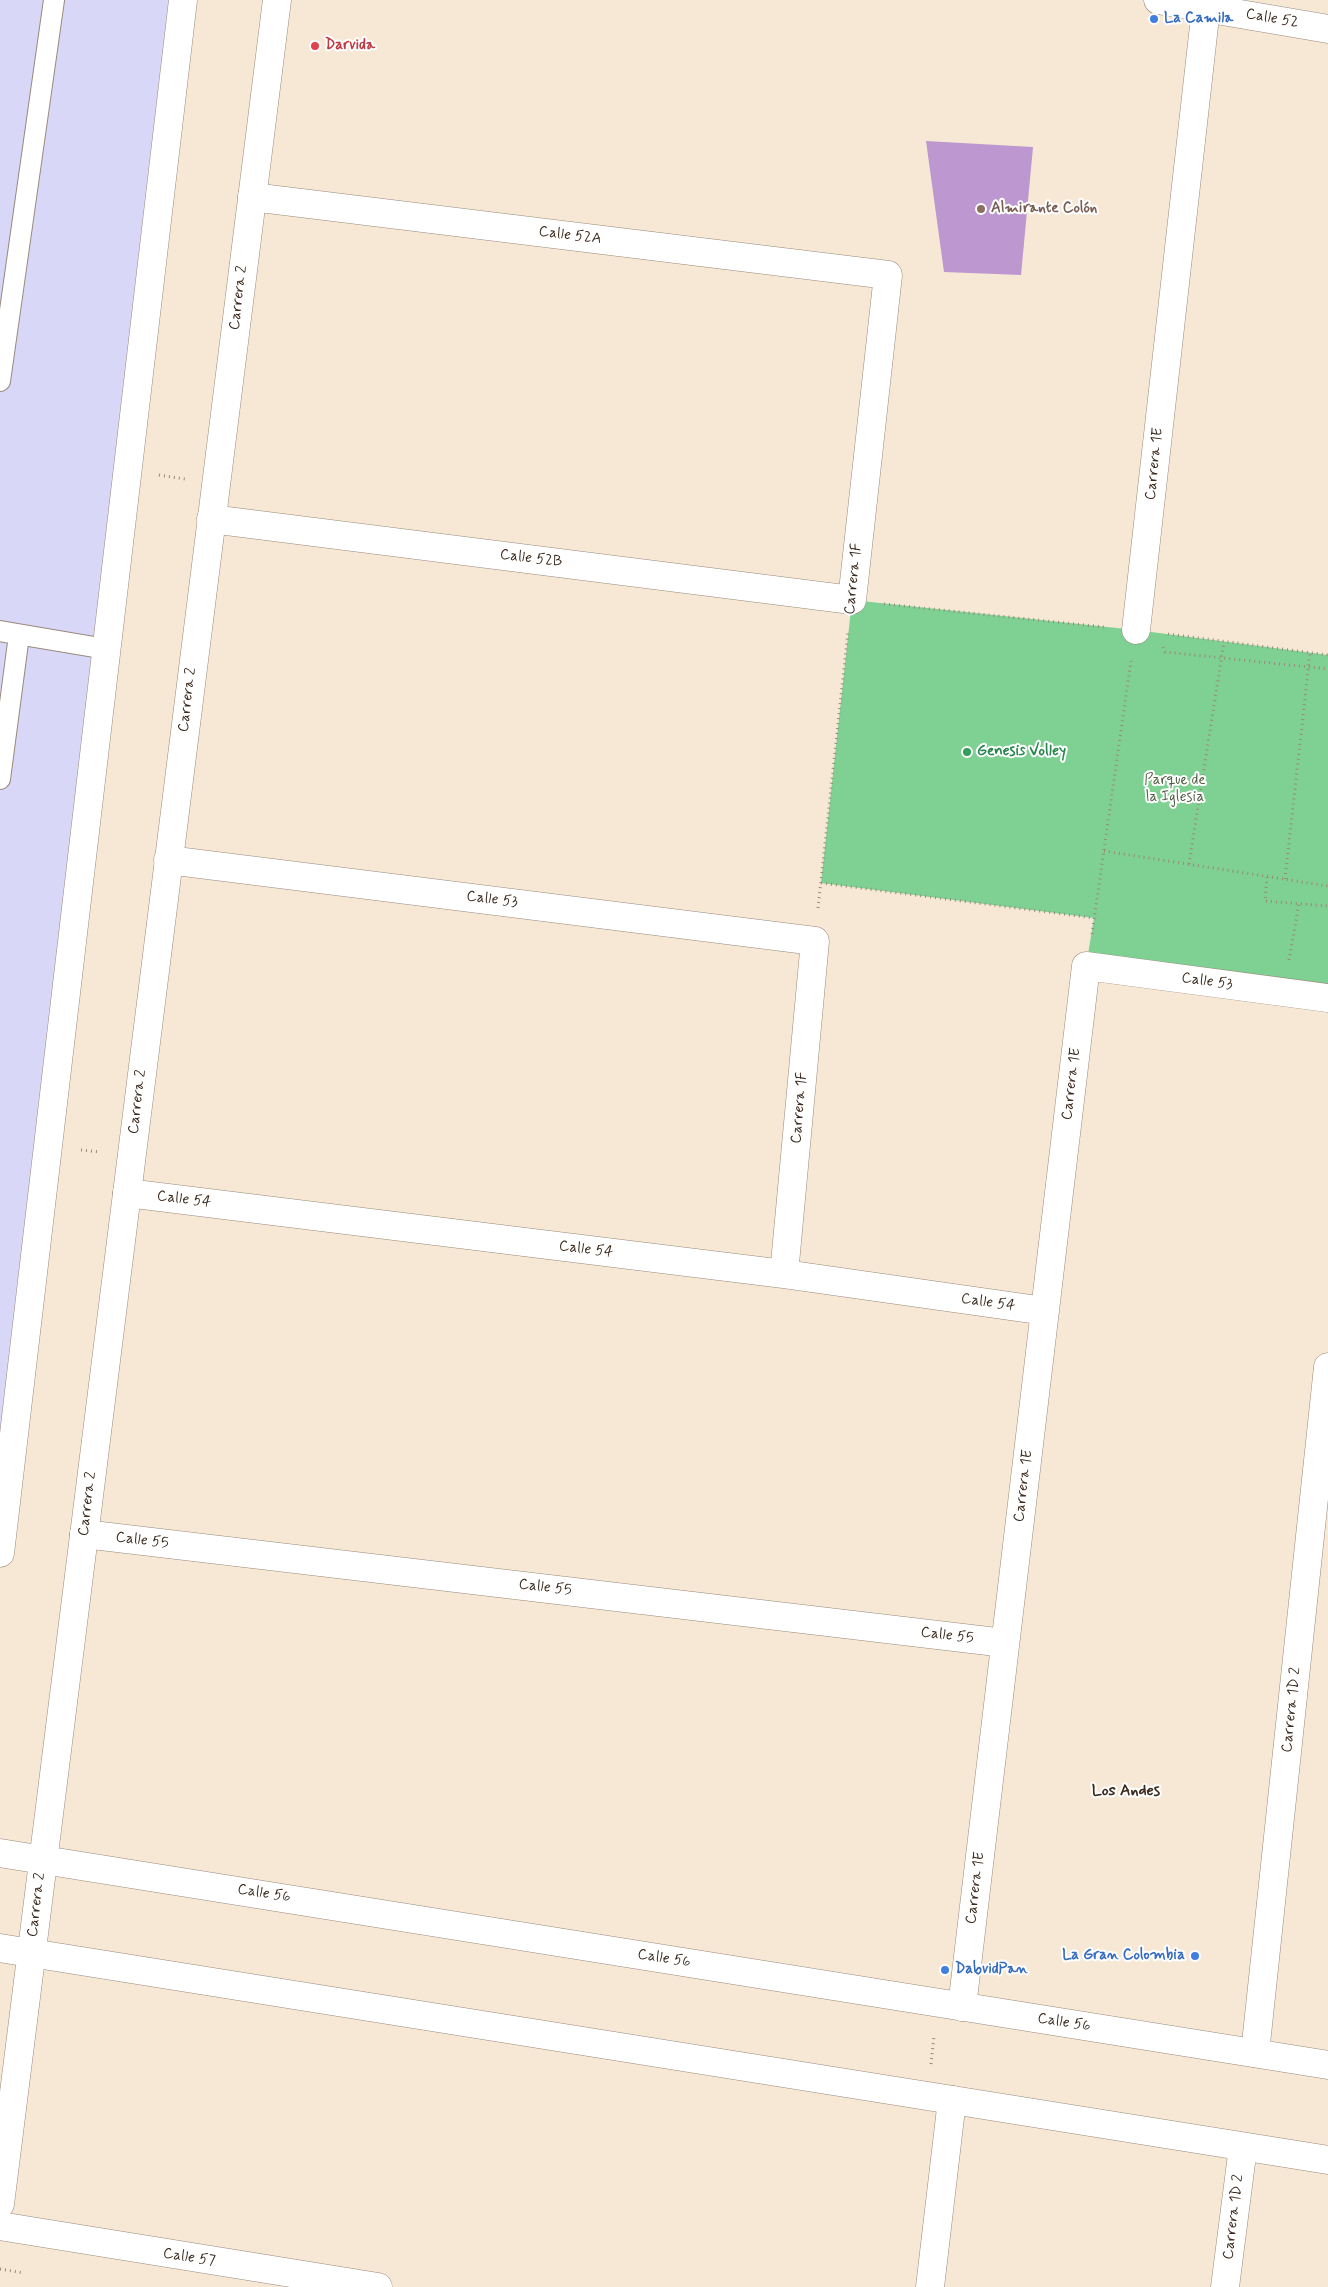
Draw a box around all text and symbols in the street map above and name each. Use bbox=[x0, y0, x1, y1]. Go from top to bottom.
street label: Calle 52 bbox=[1244, 6, 1300, 32]
place label: La Camila bbox=[1164, 10, 1233, 28]
marker: La Camila bbox=[1148, 13, 1160, 25]
place label: Darvida bbox=[325, 37, 375, 55]
marker: Darvida bbox=[309, 40, 321, 52]
place label: Almirante Colón bbox=[991, 200, 1097, 218]
marker: Almirante Colón bbox=[975, 203, 987, 215]
street label: Calle 52A bbox=[538, 223, 602, 249]
street label: Carrera 2 bbox=[226, 265, 252, 331]
street label: Carrera 1E bbox=[1142, 427, 1168, 501]
street label: Carrera 1F bbox=[841, 542, 867, 616]
street label: Calle 52B bbox=[499, 546, 563, 572]
street label: Carrera 2 bbox=[175, 667, 201, 733]
place label: Genesis Volley bbox=[977, 743, 1066, 761]
marker: Genesis Volley bbox=[961, 746, 973, 758]
park label: Parque de la Iglesia bbox=[1144, 772, 1206, 807]
street label: Calle 53 bbox=[465, 888, 519, 912]
street label: Calle 53 bbox=[1180, 969, 1234, 995]
street label: Carrera 1E bbox=[1059, 1047, 1085, 1121]
street label: Carrera 2 bbox=[125, 1069, 151, 1135]
street label: Carrera 1F bbox=[788, 1071, 812, 1145]
street label: Calle 54 bbox=[156, 1188, 212, 1212]
street label: Calle 54 bbox=[558, 1238, 614, 1262]
street label: Calle 54 bbox=[960, 1290, 1016, 1316]
street label: Carrera 1E bbox=[1011, 1449, 1037, 1523]
street label: Carrera 2 bbox=[75, 1471, 101, 1537]
street label: Calle 55 bbox=[114, 1529, 170, 1553]
street label: Calle 55 bbox=[517, 1576, 573, 1600]
street label: Calle 55 bbox=[919, 1624, 975, 1648]
street label: Carrera 1D 2 bbox=[1279, 1666, 1305, 1754]
district label: Los Andes bbox=[1092, 1782, 1160, 1802]
street label: Carrera 1E bbox=[963, 1851, 989, 1925]
street label: Carrera 2 bbox=[24, 1872, 50, 1938]
street label: Calle 56 bbox=[236, 1881, 292, 1907]
street label: Calle 56 bbox=[636, 1946, 692, 1972]
place label: La Gran Colombia bbox=[1062, 1947, 1185, 1965]
marker: La Gran Colombia bbox=[1189, 1950, 1201, 1962]
place label: DabvidPan bbox=[955, 1961, 1028, 1979]
marker: DabvidPan bbox=[939, 1964, 951, 1976]
street label: Calle 56 bbox=[1036, 2010, 1092, 2036]
street label: Carrera 1D 2 bbox=[1220, 2173, 1248, 2261]
street label: Calle 57 bbox=[161, 2245, 217, 2271]

